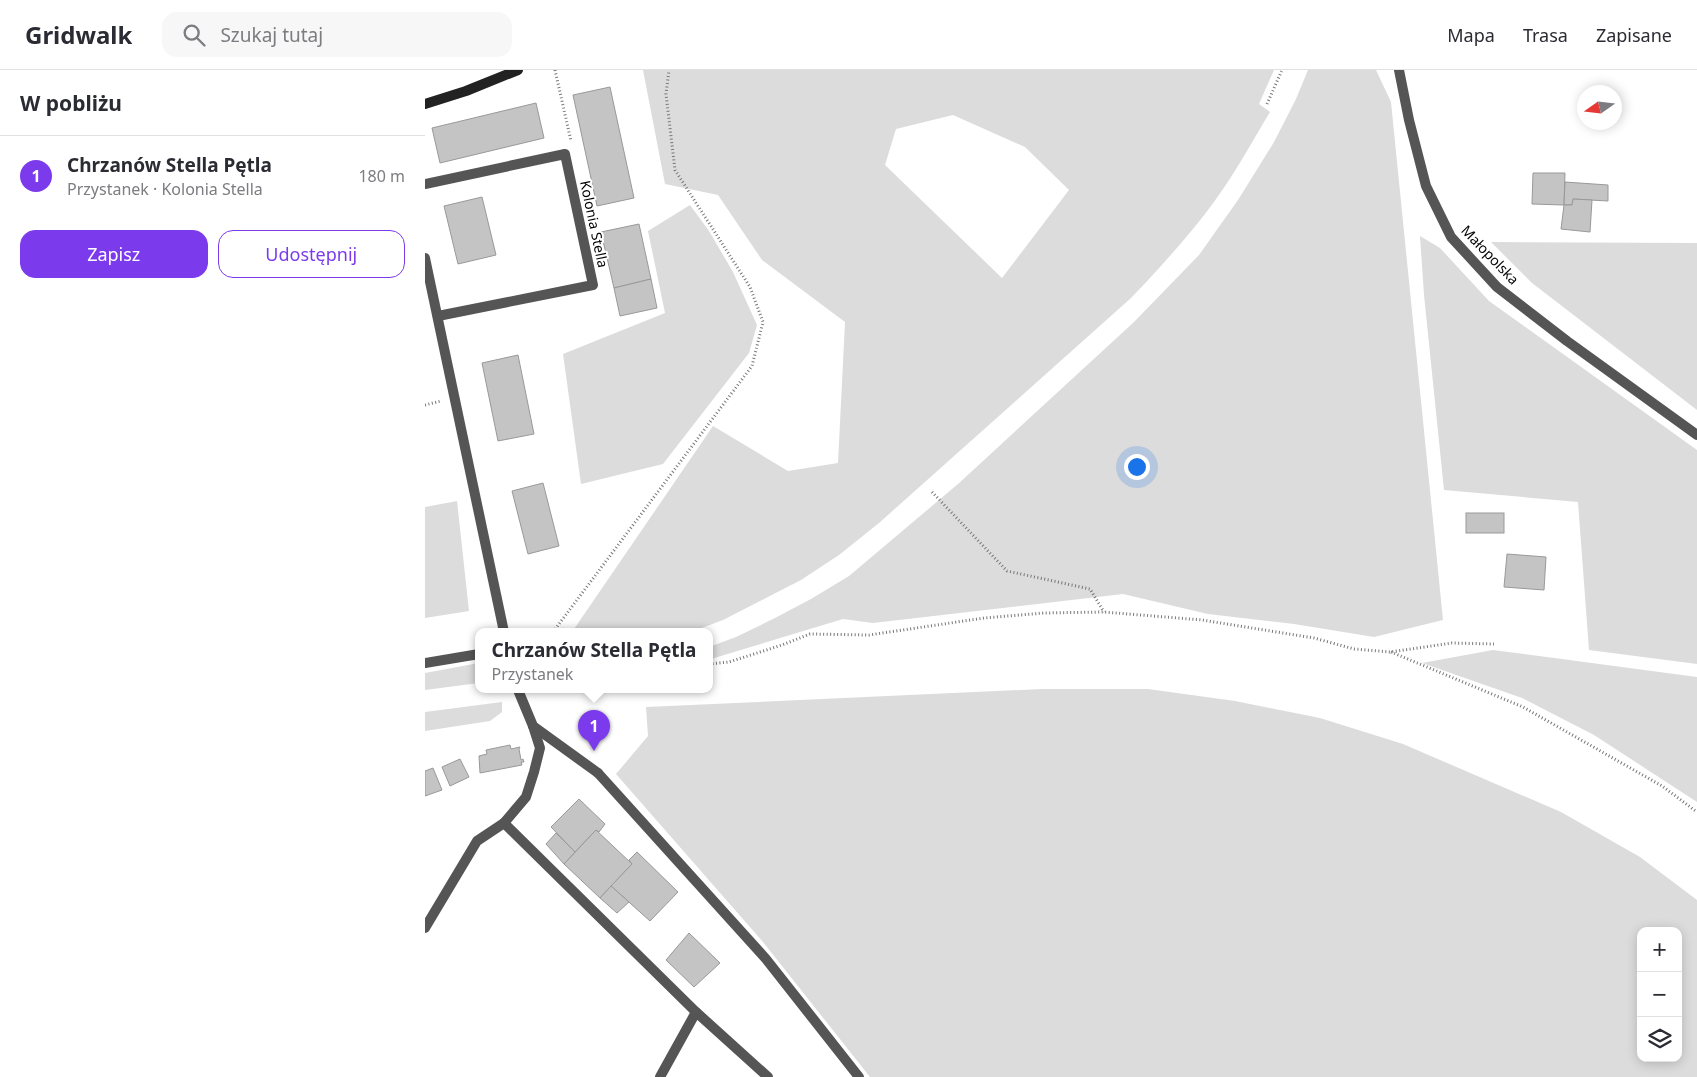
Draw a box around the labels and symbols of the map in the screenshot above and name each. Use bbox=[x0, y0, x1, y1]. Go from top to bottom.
north arrow bbox=[1577, 85, 1622, 130]
street label: Kolonia Stella bbox=[576, 179, 613, 269]
street label: Małopolska bbox=[1457, 221, 1523, 288]
your location bbox=[1124, 454, 1150, 480]
pin: 1 bbox=[578, 710, 610, 751]

